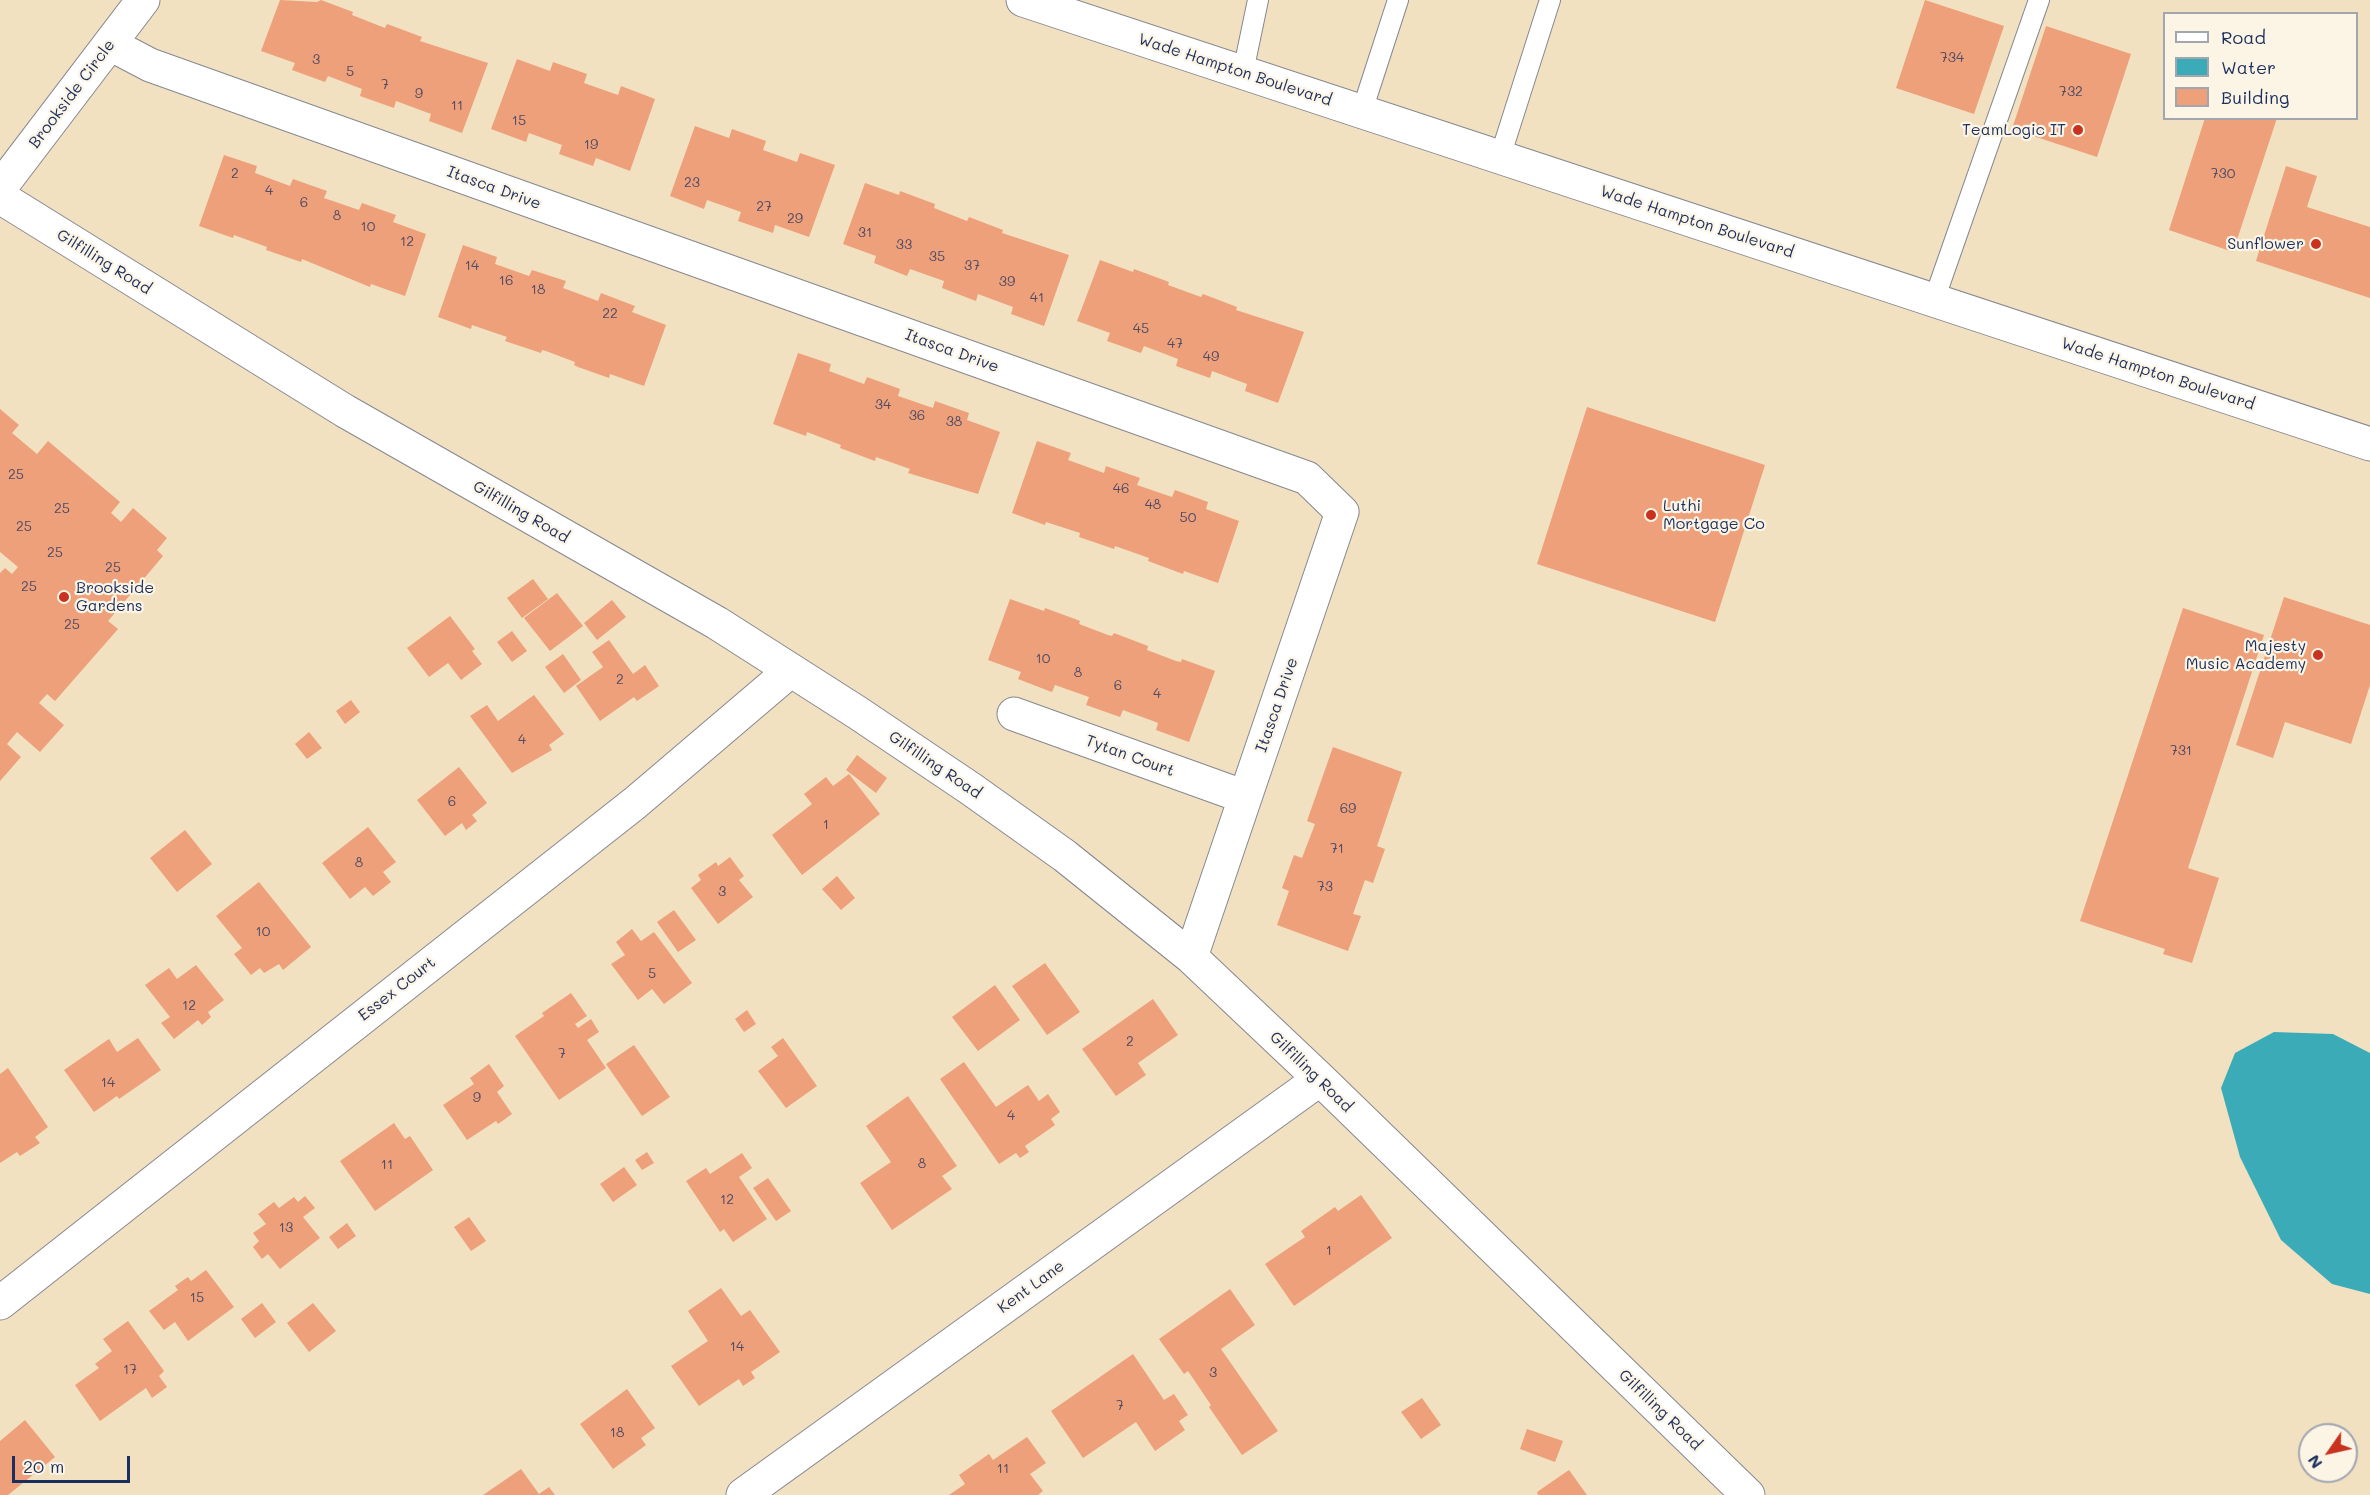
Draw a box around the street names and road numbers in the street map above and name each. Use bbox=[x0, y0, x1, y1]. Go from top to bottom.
street label: Wade Hampton Boulevard bbox=[1136, 30, 1334, 110]
street label: Brookside Circle bbox=[25, 36, 119, 152]
street label: Itasca Drive bbox=[444, 162, 544, 214]
street label: Wade Hampton Boulevard bbox=[1598, 182, 1796, 262]
street label: Gilfilling Road bbox=[53, 225, 155, 299]
street label: Itasca Drive bbox=[902, 325, 1002, 377]
street label: Wade Hampton Boulevard bbox=[2059, 334, 2257, 414]
street label: Gilfilling Road bbox=[469, 477, 573, 547]
street label: Itasca Drive bbox=[1252, 655, 1302, 755]
street label: Gilfilling Road bbox=[885, 727, 985, 803]
street label: Tytan Court bbox=[1083, 731, 1177, 781]
street label: Essex Court bbox=[355, 953, 439, 1025]
street label: Gilfilling Road bbox=[1266, 1028, 1356, 1116]
street label: Kent Lane bbox=[994, 1256, 1068, 1318]
street label: Gilfilling Road bbox=[1615, 1366, 1705, 1454]

